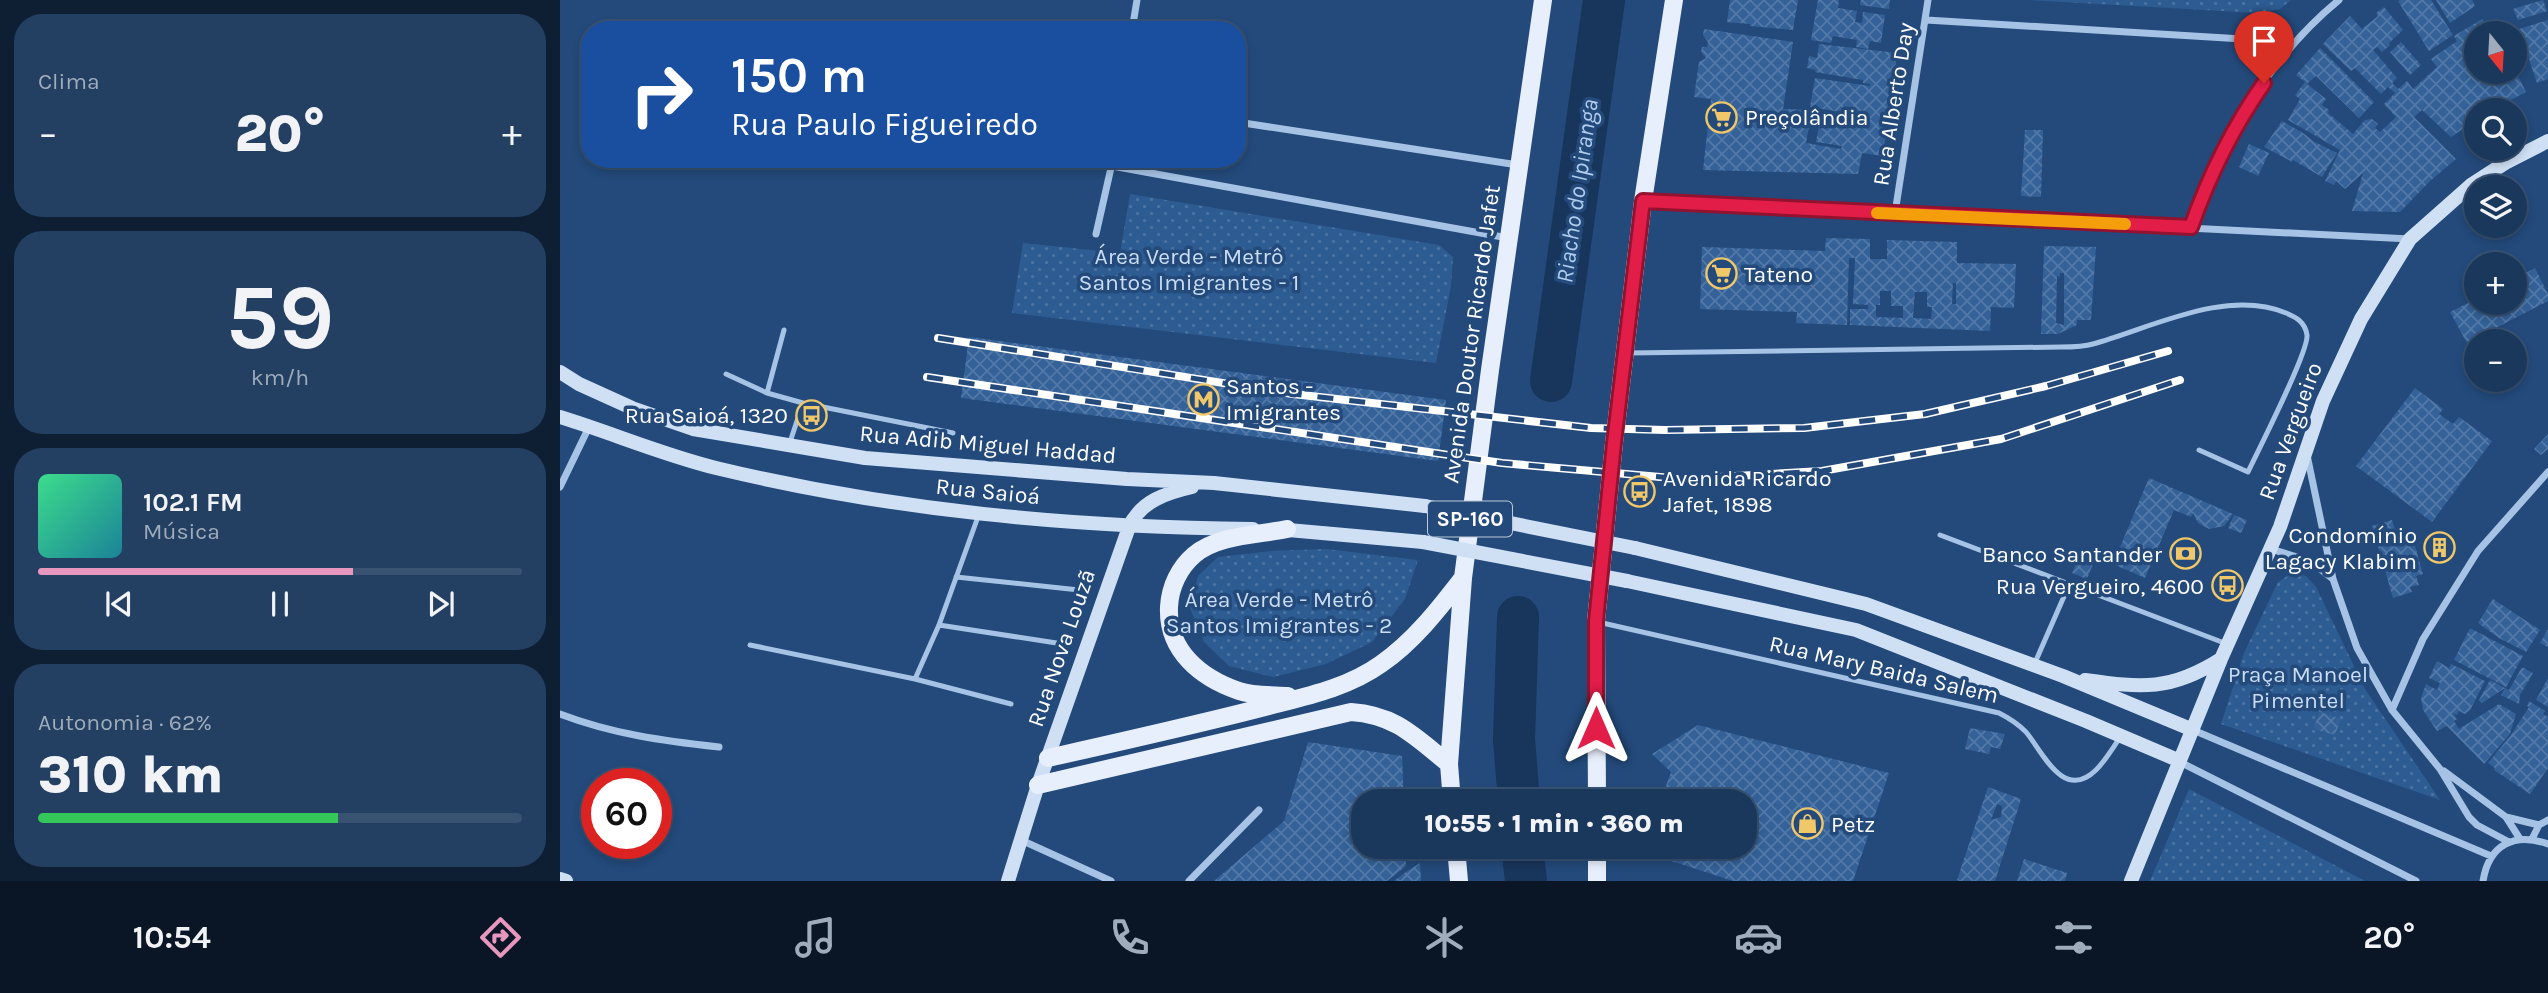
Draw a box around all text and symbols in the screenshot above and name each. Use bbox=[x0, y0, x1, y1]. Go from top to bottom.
pin bbox=[2234, 11, 2294, 83]
street label: Rua Alberto Day bbox=[1867, 20, 1920, 188]
north arrow bbox=[2464, 21, 2527, 84]
map controls bbox=[2464, 21, 2527, 392]
icon: arrive bbox=[2245, 22, 2283, 60]
text: 150 m bbox=[731, 47, 867, 104]
icon: right bbox=[616, 49, 707, 140]
text: Clima bbox=[38, 68, 100, 95]
water label: Riacho do Ipiranga bbox=[1550, 97, 1604, 285]
button: search bbox=[2464, 98, 2527, 161]
supermarket icon: Preçolândia bbox=[1705, 100, 1739, 134]
text: 20° bbox=[235, 103, 325, 164]
place label: Preçolândia bbox=[1745, 104, 1868, 131]
text: Rua Paulo Figueiredo bbox=[731, 106, 1038, 143]
text: − bbox=[38, 111, 58, 156]
text: + bbox=[502, 111, 522, 156]
button: layers bbox=[2464, 175, 2527, 238]
street label: Avenida Doutor Ricardo Jafet bbox=[1437, 183, 1506, 485]
park label: Área Verde - Metrô Santos Imigrantes - 1 bbox=[1079, 243, 1299, 296]
button: + bbox=[2464, 252, 2527, 315]
supermarket icon: Tateno bbox=[1704, 257, 1738, 291]
place label: Tateno bbox=[1744, 261, 1813, 288]
text: 59 bbox=[226, 265, 334, 371]
button: − bbox=[2464, 329, 2527, 392]
street label: Rua Vergueiro bbox=[2253, 359, 2328, 504]
text: km/h bbox=[251, 364, 309, 391]
place label: Santos - Imigrantes bbox=[1226, 373, 1341, 426]
metro station icon: Santos - Imigrantes bbox=[1186, 382, 1220, 416]
bus stop icon: Rua Saioá, 1320 bbox=[794, 398, 828, 432]
place label: Rua Saioá, 1320 bbox=[625, 402, 788, 429]
street label: Rua Adib Miguel Haddad bbox=[859, 420, 1117, 469]
place label: Avenida Ricardo Jafet, 1898 bbox=[1663, 465, 1832, 518]
street label: Rua Saioá bbox=[934, 473, 1041, 510]
bus stop icon: Avenida Ricardo Jafet, 1898 bbox=[1623, 474, 1657, 508]
text: 102.1 FM bbox=[143, 487, 243, 518]
road number: SP-160 bbox=[1428, 502, 1512, 536]
text: Música bbox=[143, 518, 220, 545]
place label: Condomínio Lagacy Klabim bbox=[2265, 522, 2417, 575]
building icon: Condomínio Lagacy Klabim bbox=[2423, 531, 2457, 565]
bank icon: Banco Santander bbox=[2168, 537, 2202, 571]
place label: Banco Santander bbox=[1982, 541, 2163, 568]
street label: Rua Nova Louzã bbox=[1022, 566, 1101, 731]
bus stop icon: Rua Vergueiro, 4600 bbox=[2210, 569, 2244, 603]
place label: Rua Vergueiro, 4600 bbox=[1996, 573, 2204, 600]
icon: previous bbox=[100, 585, 138, 623]
icon: pause bbox=[261, 585, 299, 623]
icon: next bbox=[422, 585, 460, 623]
park label: Área Verde - Metrô Santos Imigrantes - 2 bbox=[1166, 586, 1392, 639]
street label: Rua Mary Baida Salem bbox=[1767, 630, 2001, 709]
park label: Praça Manoel Pimentel bbox=[2228, 661, 2368, 714]
position arrow bbox=[1559, 691, 1633, 765]
text: Autonomia · 62% bbox=[38, 709, 212, 736]
text: 310 km bbox=[38, 744, 223, 805]
speed limit sign: 60 bbox=[581, 768, 672, 859]
shop icon: Petz bbox=[1791, 807, 1825, 841]
text: 10:55 · 1 min · 360 m bbox=[1424, 808, 1684, 839]
place label: Petz bbox=[1831, 811, 1875, 838]
icon: directions bbox=[476, 913, 525, 962]
icon: music bbox=[791, 913, 840, 962]
icon: phone bbox=[1105, 913, 1154, 962]
icon: climate bbox=[1420, 913, 1469, 962]
icon: car bbox=[1734, 913, 1783, 962]
icon: filters bbox=[2049, 913, 2098, 962]
text: 10:54 bbox=[133, 919, 211, 956]
text: 20° bbox=[2363, 919, 2415, 956]

